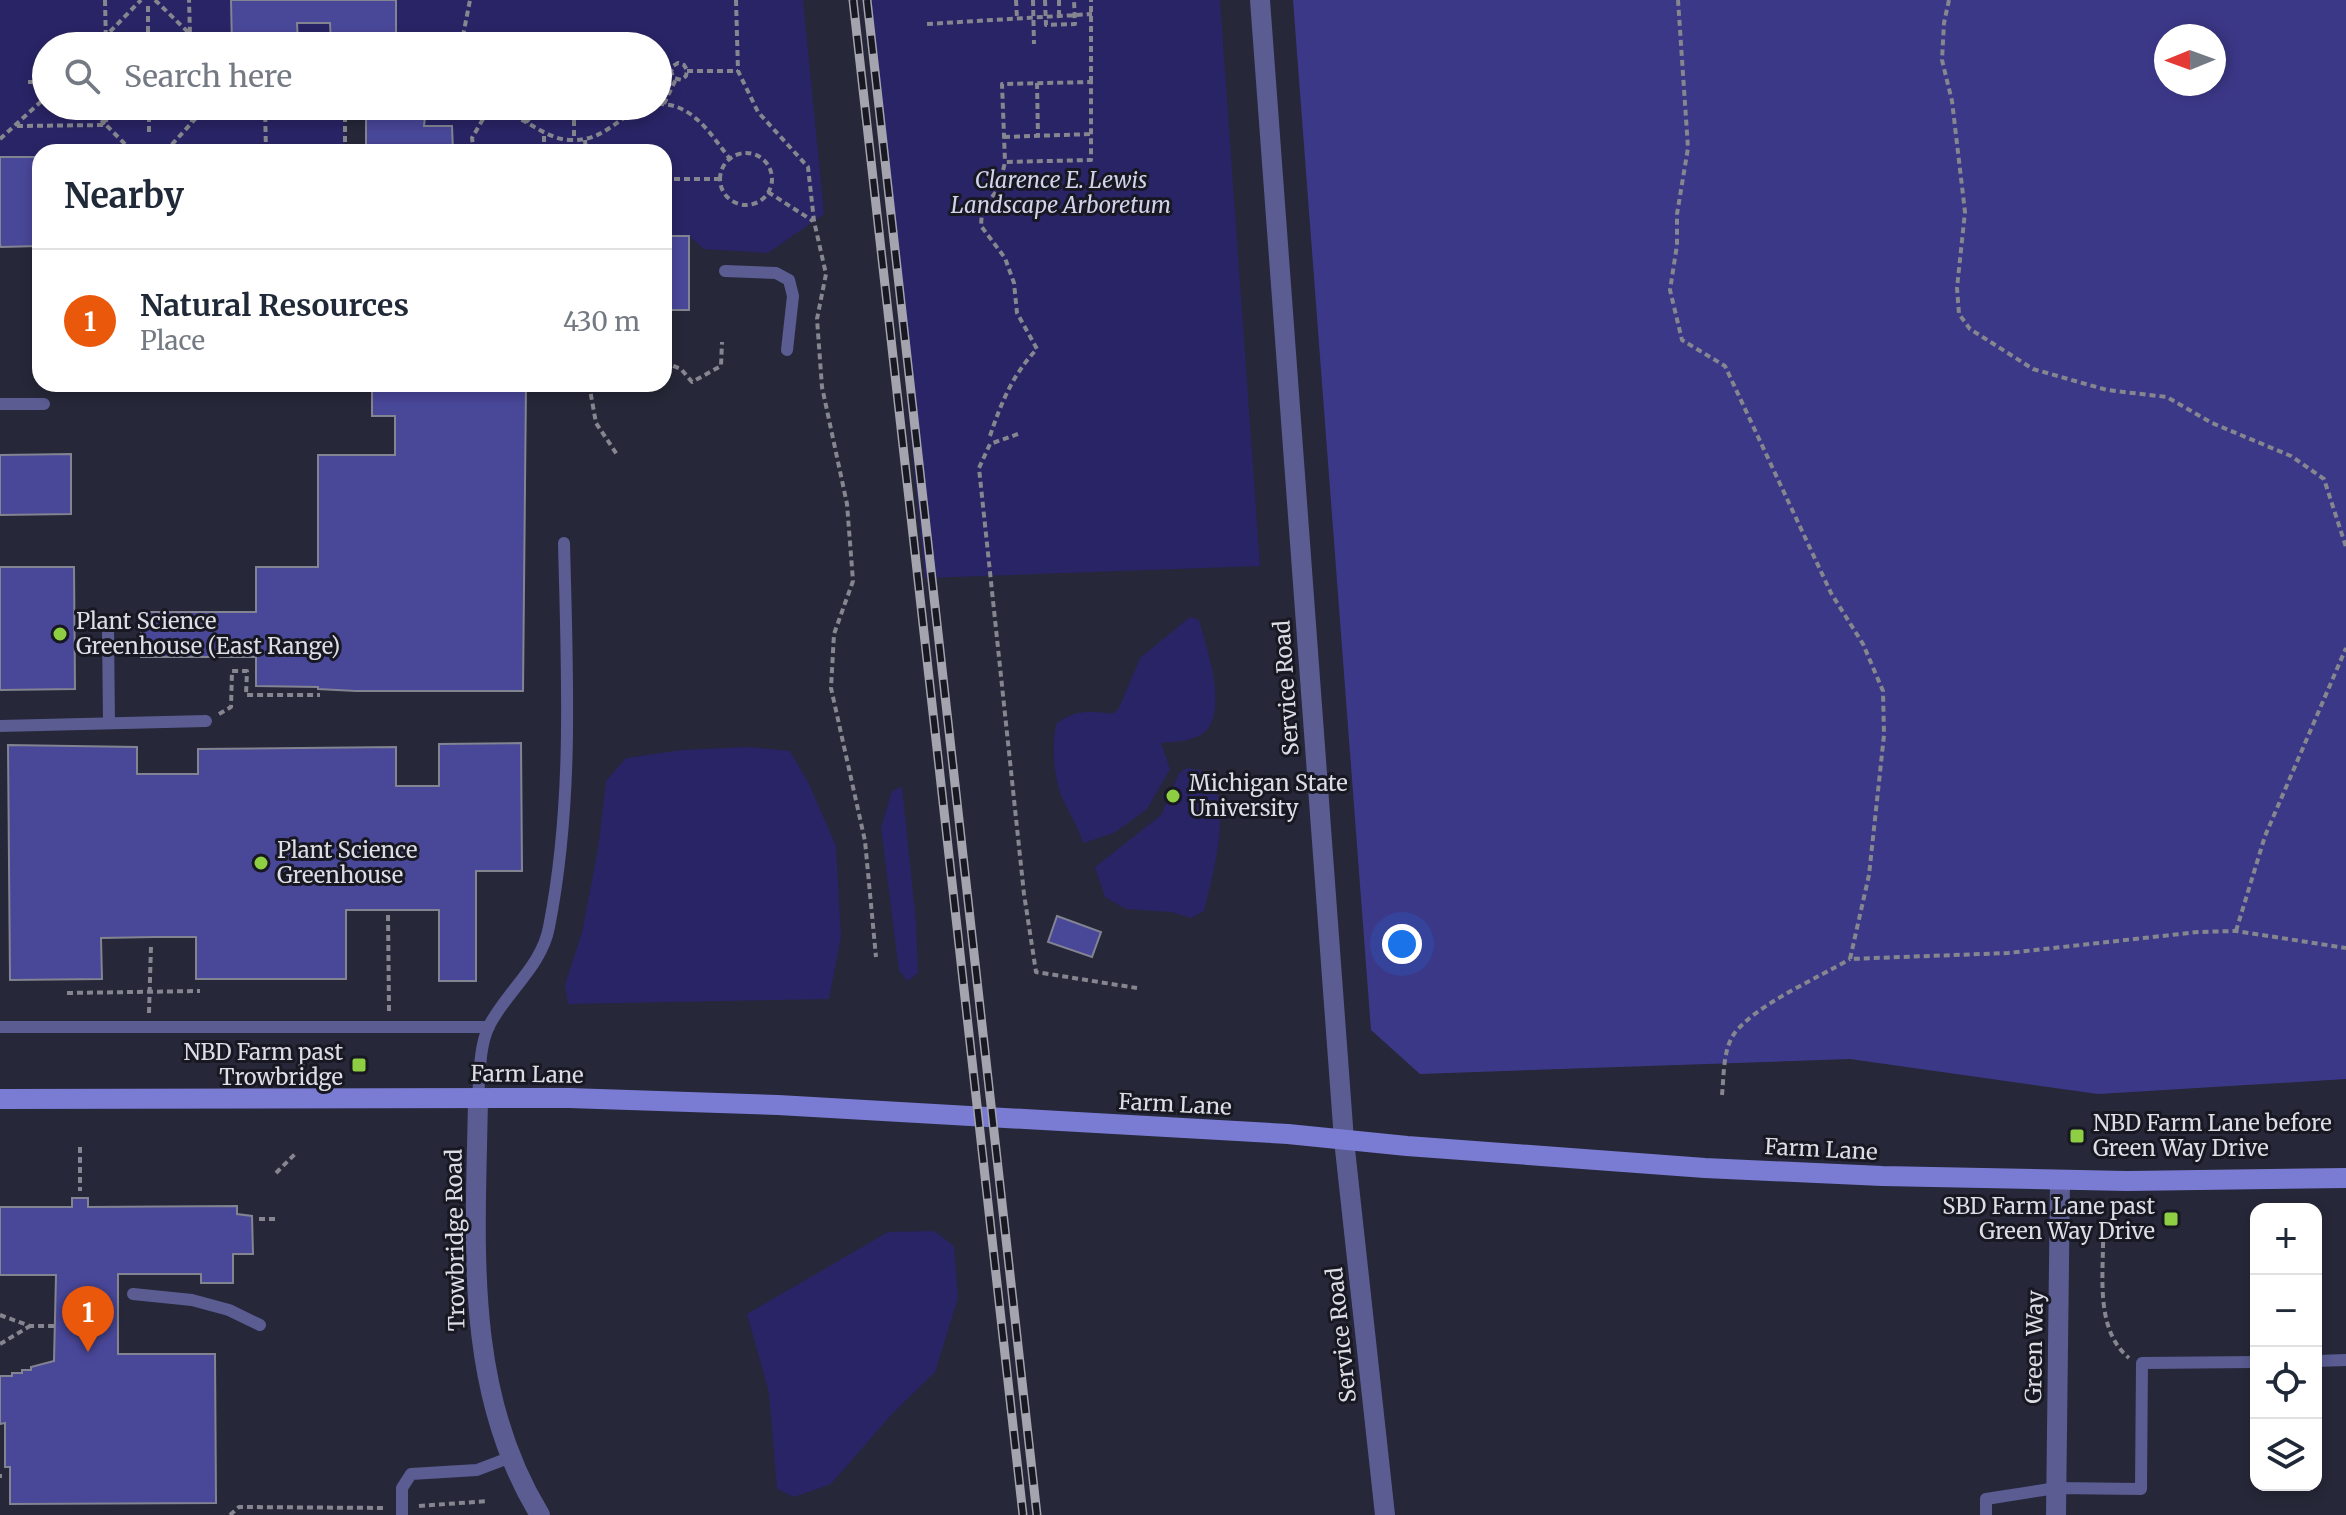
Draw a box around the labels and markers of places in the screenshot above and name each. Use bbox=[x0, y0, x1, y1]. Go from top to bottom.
place label: Plant Science Greenhouse (East Range) bbox=[76, 607, 340, 660]
marker: Plant Science Greenhouse (East Range) bbox=[51, 625, 69, 643]
place label: Michigan State University bbox=[1189, 769, 1348, 822]
marker: Michigan State University bbox=[1164, 787, 1182, 805]
place label: Plant Science Greenhouse bbox=[277, 836, 417, 889]
marker: Plant Science Greenhouse bbox=[252, 854, 270, 872]
place label: NBD Farm past Trowbridge bbox=[183, 1038, 343, 1091]
marker: NBD Farm past Trowbridge bbox=[350, 1056, 368, 1074]
place label: NBD Farm Lane before Green Way Drive bbox=[2093, 1109, 2332, 1162]
marker: NBD Farm Lane before Green Way Drive bbox=[2068, 1127, 2086, 1145]
place label: SBD Farm Lane past Green Way Drive bbox=[1942, 1192, 2155, 1245]
marker: SBD Farm Lane past Green Way Drive bbox=[2162, 1210, 2180, 1228]
pin: 1 bbox=[62, 1286, 114, 1352]

